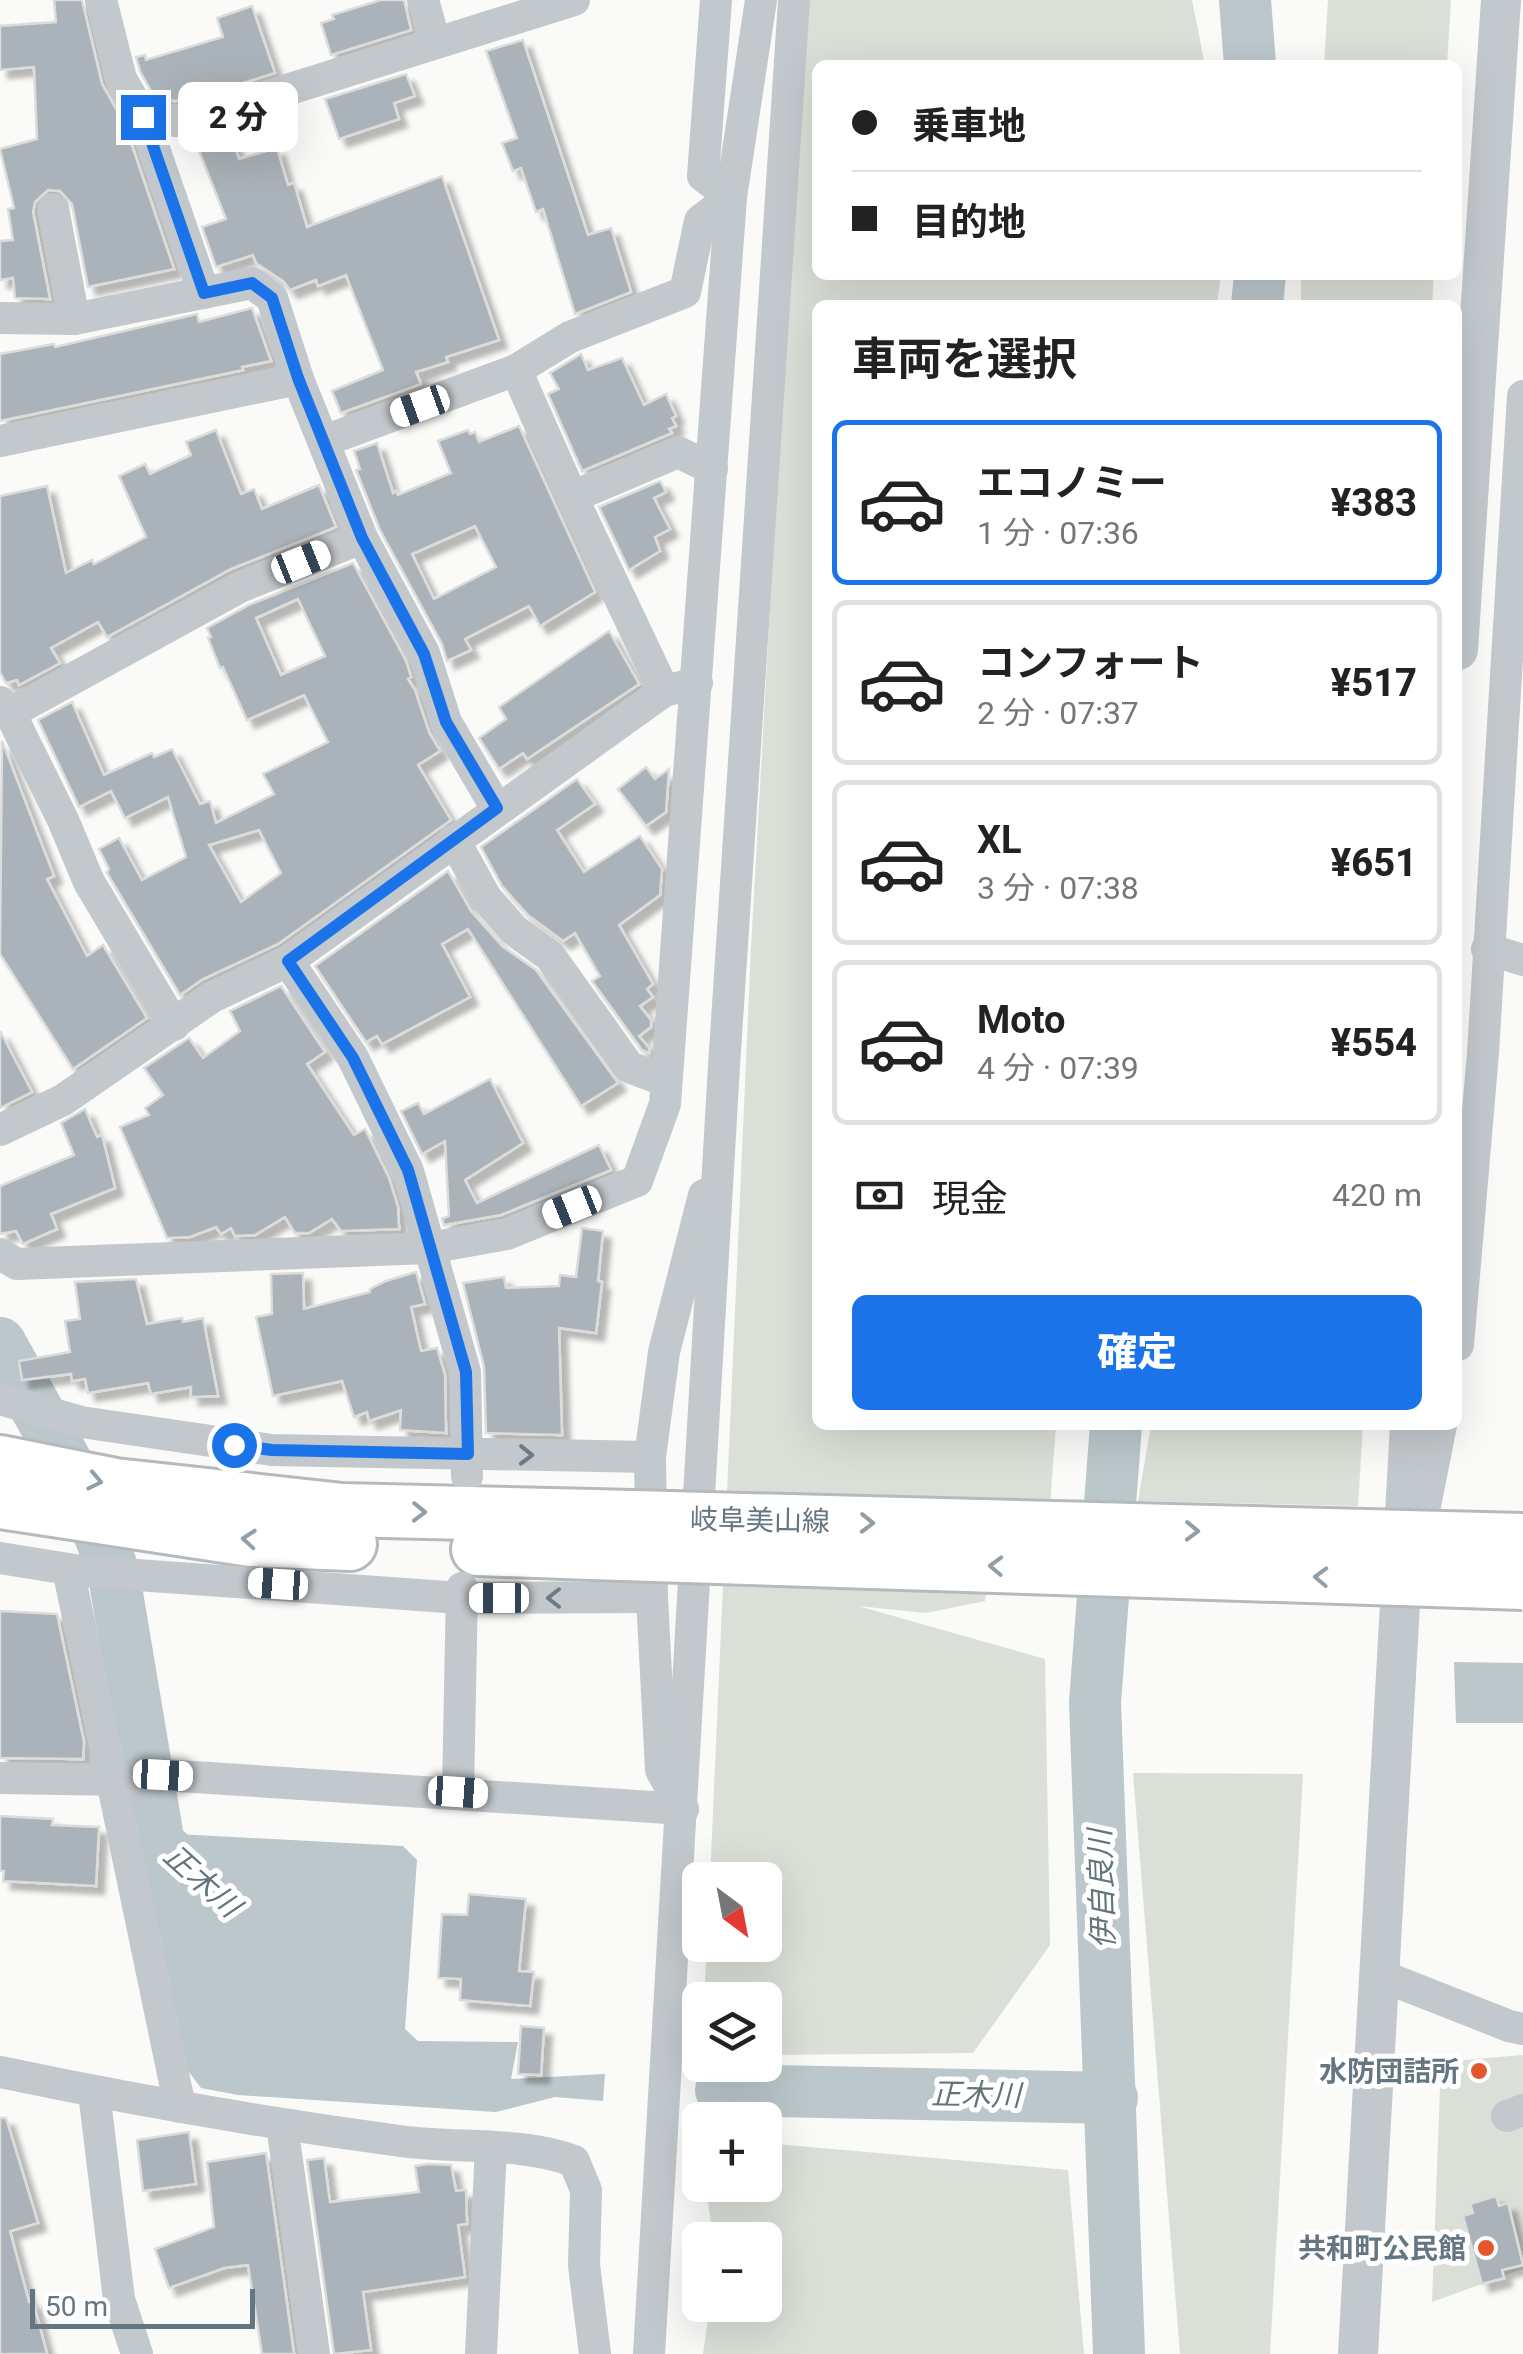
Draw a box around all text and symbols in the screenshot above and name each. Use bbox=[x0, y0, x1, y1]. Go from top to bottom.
callout: 2 分 bbox=[178, 82, 298, 152]
route end bbox=[121, 95, 166, 140]
text: 2 分 bbox=[209, 98, 267, 136]
text: 乗車地 bbox=[912, 104, 1026, 148]
text: 目的地 bbox=[912, 200, 1026, 244]
text: 車両を選択 bbox=[852, 333, 1077, 386]
car bbox=[387, 382, 453, 430]
icon: car bbox=[857, 458, 947, 548]
text: エコノミー bbox=[977, 461, 1167, 505]
text: ¥383 bbox=[1331, 481, 1417, 525]
text: 1 分 · 07:36 bbox=[977, 514, 1139, 552]
car bbox=[268, 537, 334, 587]
icon: car bbox=[857, 638, 947, 728]
text: コンフォート bbox=[977, 641, 1204, 685]
text: ¥517 bbox=[1331, 661, 1417, 705]
text: 2 分 · 07:37 bbox=[977, 694, 1139, 732]
icon: car bbox=[857, 818, 947, 908]
text: XL bbox=[977, 818, 1022, 862]
text: ¥651 bbox=[1331, 841, 1417, 885]
text: 3 分 · 07:38 bbox=[977, 869, 1139, 907]
icon: car bbox=[857, 998, 947, 1088]
text: Moto bbox=[977, 998, 1066, 1042]
text: ¥554 bbox=[1331, 1021, 1417, 1065]
text: 4 分 · 07:39 bbox=[977, 1049, 1139, 1087]
icon: cash bbox=[852, 1168, 907, 1223]
text: 420 m bbox=[1332, 1176, 1422, 1214]
text: 現金 bbox=[932, 1177, 1008, 1221]
car bbox=[539, 1182, 605, 1232]
button: 確定 bbox=[852, 1295, 1422, 1410]
route start bbox=[212, 1423, 257, 1468]
one-way arrow bbox=[520, 1444, 535, 1466]
one-way arrow bbox=[87, 1470, 104, 1491]
one-way arrow bbox=[411, 1501, 427, 1522]
street label: 岐阜美山線 bbox=[690, 1503, 830, 1538]
one-way arrow bbox=[859, 1513, 875, 1534]
one-way arrow bbox=[1184, 1521, 1200, 1542]
one-way arrow bbox=[240, 1528, 256, 1550]
one-way arrow bbox=[987, 1556, 1003, 1577]
one-way arrow bbox=[1312, 1566, 1328, 1587]
car bbox=[247, 1567, 309, 1601]
car bbox=[469, 1583, 529, 1613]
one-way arrow bbox=[546, 1587, 562, 1608]
car bbox=[132, 1758, 194, 1792]
car bbox=[427, 1775, 489, 1809]
water label: 伊自良川 bbox=[1082, 1825, 1121, 1950]
water label: 正木川 bbox=[157, 1838, 250, 1926]
north arrow bbox=[682, 1862, 782, 1962]
map controls bbox=[682, 1862, 782, 2322]
button: layers bbox=[682, 1982, 782, 2082]
place label: 水防団詰所 bbox=[1319, 2055, 1459, 2088]
marker: 水防団詰所 bbox=[1468, 2060, 1490, 2082]
water label: 正木川 bbox=[931, 2076, 1024, 2113]
button: + bbox=[682, 2102, 782, 2202]
button: − bbox=[682, 2222, 782, 2322]
place label: 共和町公民館 bbox=[1298, 2232, 1466, 2265]
marker: 共和町公民館 bbox=[1475, 2237, 1497, 2259]
scale bar bbox=[30, 2284, 255, 2328]
text: 50 m bbox=[45, 2290, 108, 2323]

